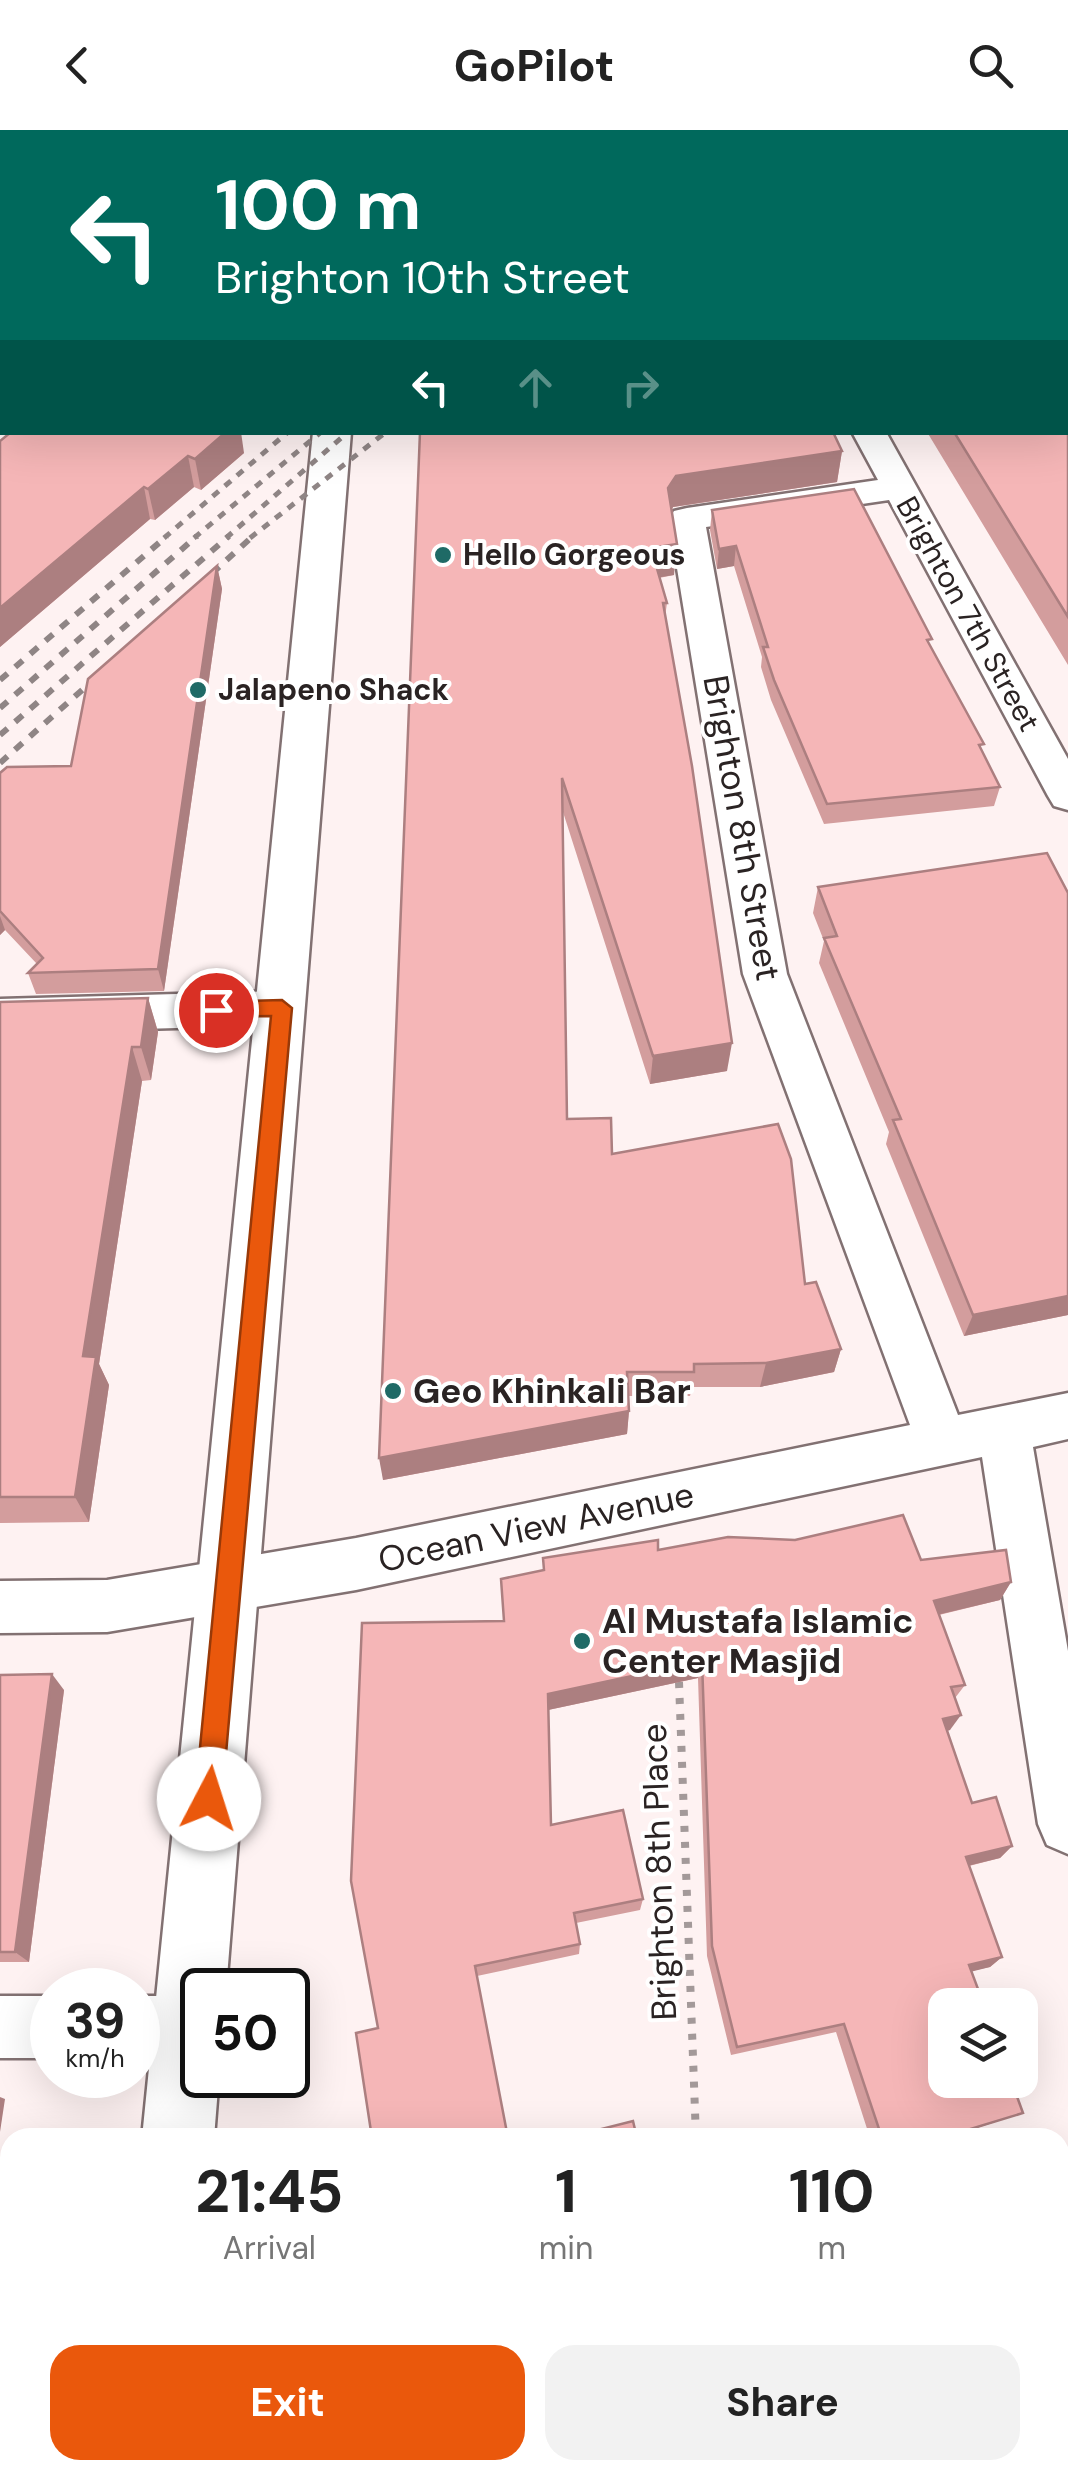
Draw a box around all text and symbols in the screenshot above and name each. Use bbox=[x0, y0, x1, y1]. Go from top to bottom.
text: GoPilot bbox=[454, 36, 614, 95]
icon: back bbox=[50, 38, 105, 93]
icon: search bbox=[963, 38, 1018, 93]
text: 100 m bbox=[215, 160, 421, 251]
icon: left bbox=[50, 170, 180, 300]
text: Brighton 10th Street bbox=[215, 248, 630, 307]
icon: left bbox=[403, 360, 458, 415]
icon: ahead bbox=[508, 360, 563, 415]
icon: right bbox=[613, 360, 668, 415]
street label: Brighton 7th Street bbox=[888, 489, 1049, 738]
place label: Hello Gorgeous bbox=[463, 535, 685, 574]
marker: Hello Gorgeous bbox=[432, 544, 454, 566]
place label: Jalapeno Shack bbox=[218, 670, 449, 709]
street label: Brighton 8th Street bbox=[693, 672, 791, 984]
marker: Jalapeno Shack bbox=[187, 679, 209, 701]
pin bbox=[174, 968, 259, 1053]
icon: arrive bbox=[189, 983, 244, 1038]
place label: Geo Khinkali Bar bbox=[413, 1368, 691, 1414]
marker: Geo Khinkali Bar bbox=[382, 1380, 404, 1402]
street label: Ocean View Avenue bbox=[374, 1471, 698, 1583]
place label: Al Mustafa Islamic Center Masjid bbox=[602, 1598, 914, 1684]
marker: Al Mustafa Islamic Center Masjid bbox=[571, 1630, 593, 1652]
street label: Brighton 8th Place bbox=[631, 1723, 687, 2021]
position arrow bbox=[157, 1747, 261, 1851]
speed limit sign: 50 bbox=[180, 1968, 310, 2098]
text: 39 bbox=[65, 1988, 125, 2054]
map controls bbox=[928, 1988, 1038, 2098]
button: layers bbox=[928, 1988, 1038, 2098]
text: km/h bbox=[65, 2042, 125, 2075]
text: 21:45 bbox=[195, 2152, 343, 2231]
text: 1 bbox=[555, 2152, 577, 2231]
text: 110 bbox=[789, 2152, 875, 2231]
text: Arrival bbox=[223, 2227, 316, 2269]
text: min bbox=[539, 2227, 593, 2269]
text: m bbox=[817, 2227, 846, 2269]
button: Exit bbox=[50, 2345, 525, 2460]
button: Share bbox=[545, 2345, 1020, 2460]

